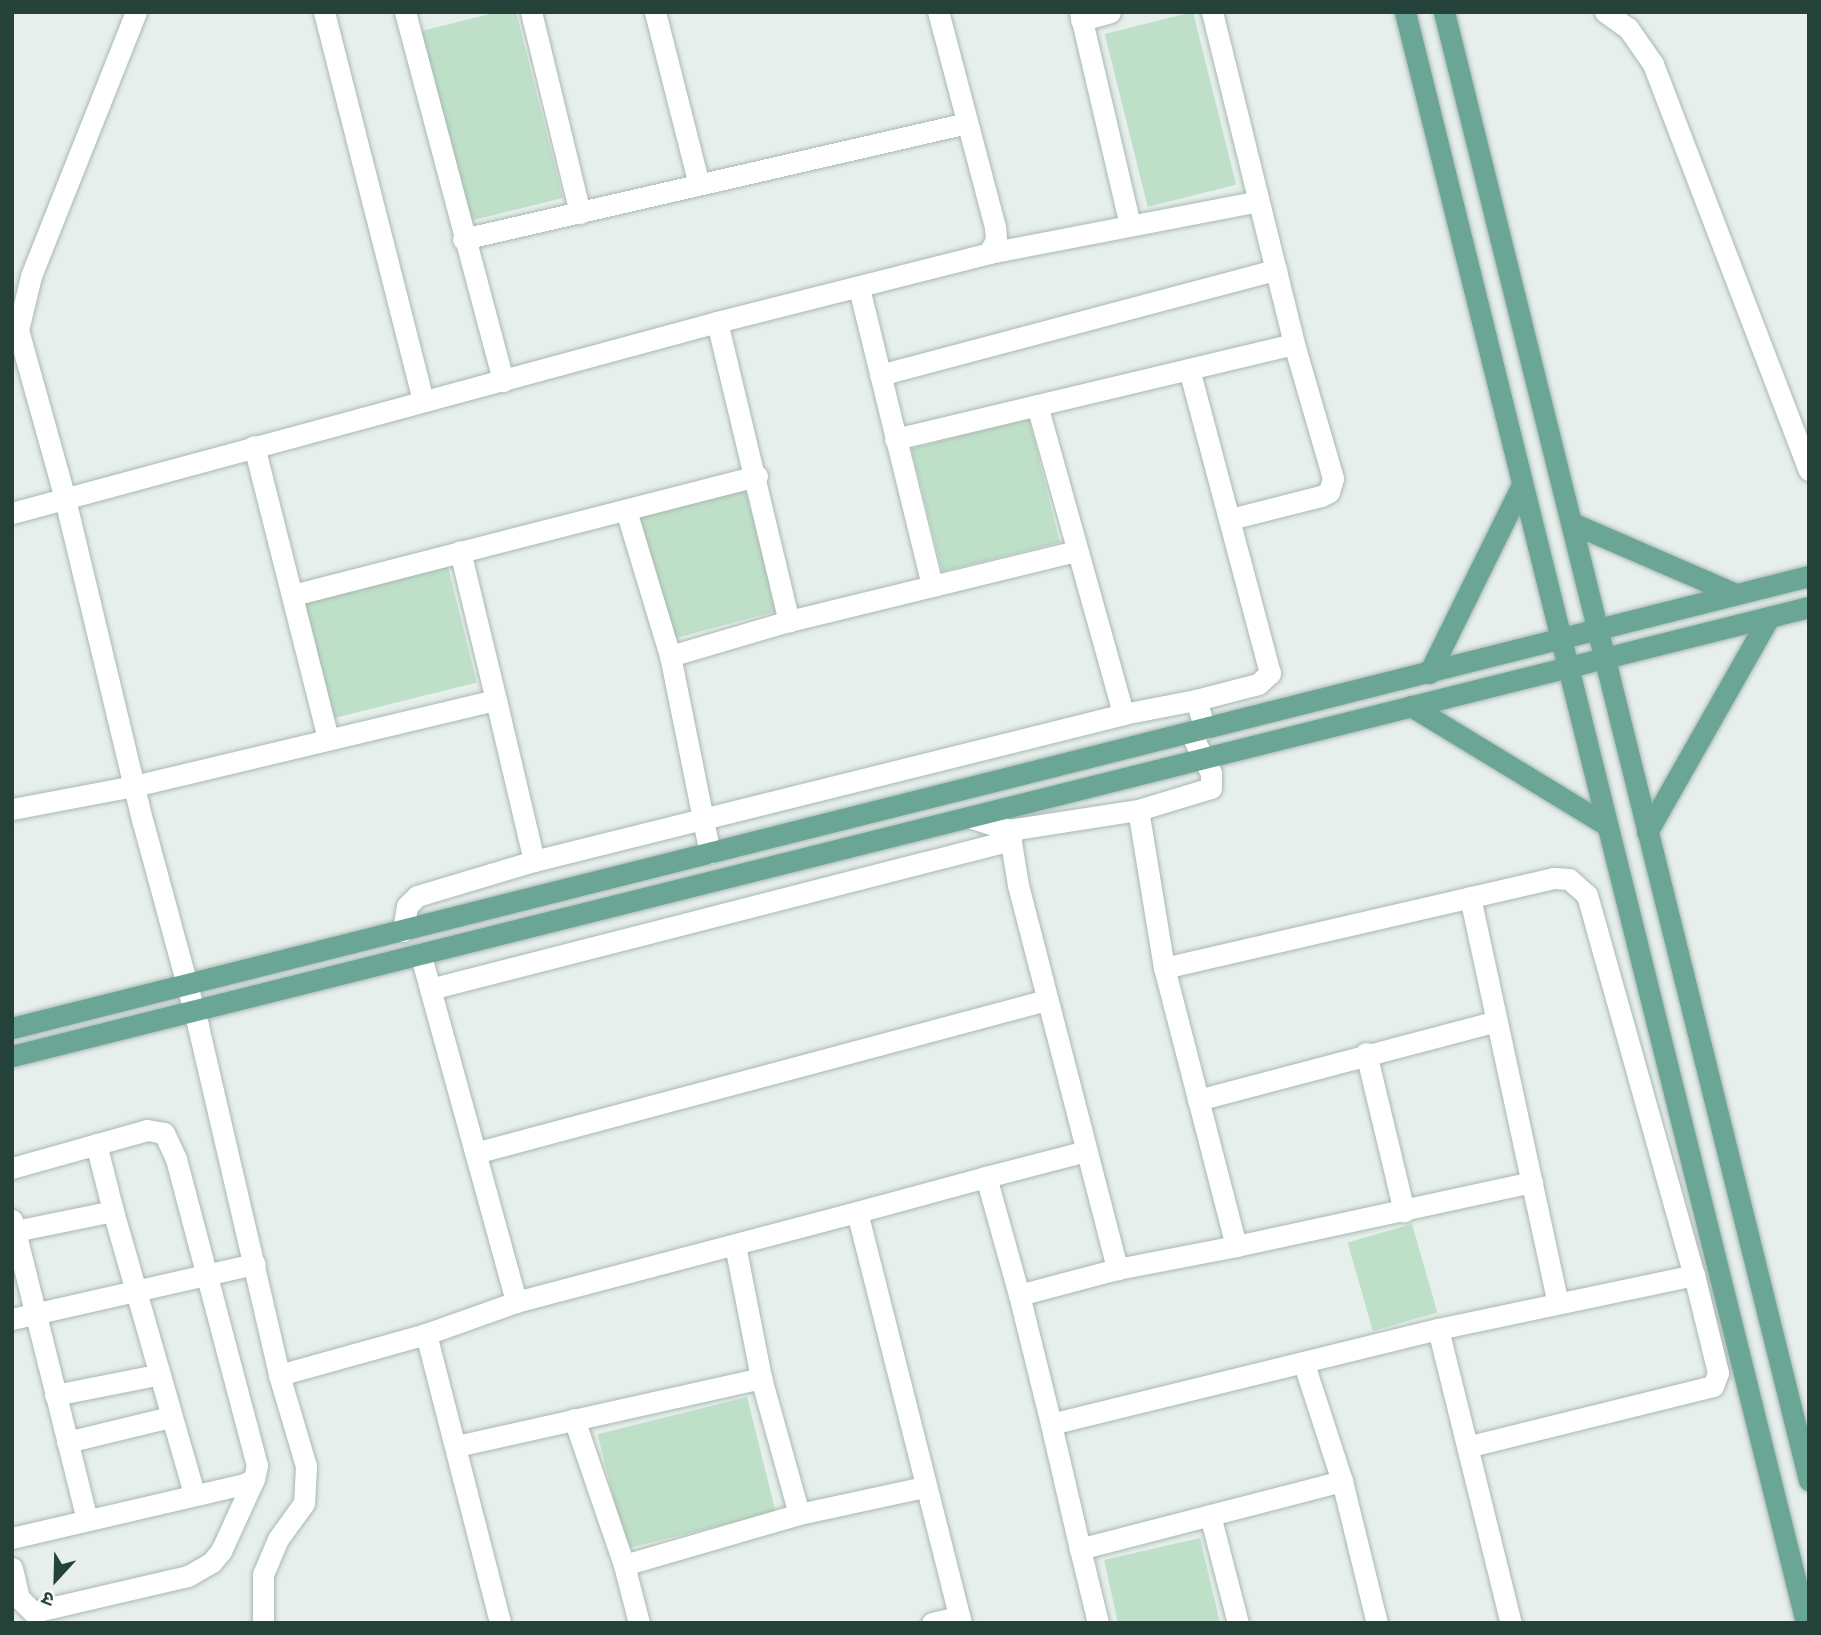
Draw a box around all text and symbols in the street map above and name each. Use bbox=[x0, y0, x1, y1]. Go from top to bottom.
north arrow bbox=[21, 1544, 91, 1614]
text: उ bbox=[38, 1586, 57, 1612]

